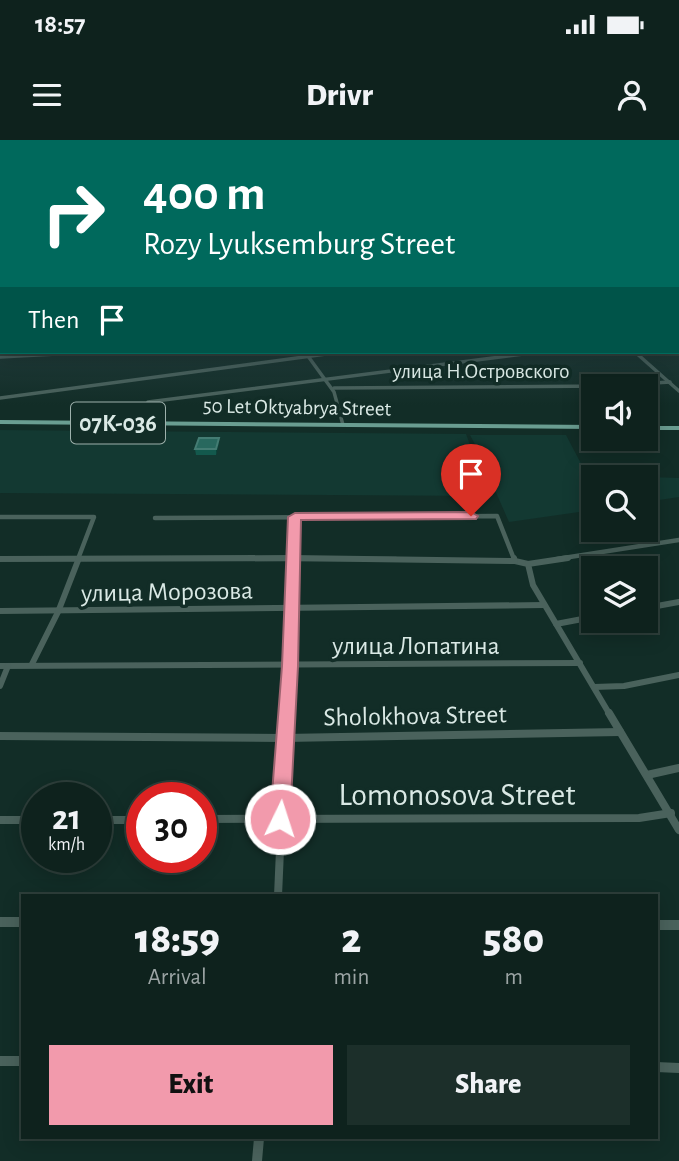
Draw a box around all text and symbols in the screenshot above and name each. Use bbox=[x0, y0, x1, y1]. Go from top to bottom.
text: 18:57 bbox=[35, 11, 86, 37]
icon: menu bbox=[28, 76, 66, 114]
icon: person bbox=[613, 76, 651, 114]
text: Drivr bbox=[306, 79, 373, 111]
icon: right bbox=[28, 168, 119, 259]
text: 400 m bbox=[143, 170, 266, 219]
text: Rozy Lyuksemburg Street bbox=[143, 228, 455, 260]
icon: arrive bbox=[93, 301, 131, 339]
text: Then bbox=[28, 307, 79, 333]
street label: улица Н.Островского bbox=[392, 361, 569, 382]
map controls bbox=[581, 374, 658, 633]
button: sound bbox=[581, 374, 658, 451]
street label: 50 Let Oktyabrya Street bbox=[203, 395, 392, 420]
road number: 07К-036 bbox=[71, 402, 165, 444]
pin bbox=[441, 444, 501, 516]
icon: arrive bbox=[452, 455, 490, 493]
button: search bbox=[581, 465, 658, 542]
button: layers bbox=[581, 556, 658, 633]
street label: улица Морозова bbox=[80, 577, 253, 607]
street label: улица Лопатина bbox=[331, 633, 500, 659]
street label: Sholokhova Street bbox=[323, 701, 507, 731]
street label: Lomonosova Street bbox=[339, 779, 576, 811]
speed limit sign: 30 bbox=[126, 782, 217, 873]
position arrow bbox=[243, 782, 317, 856]
text: 21 bbox=[52, 801, 81, 836]
text: km/h bbox=[48, 836, 85, 854]
text: 18:59 bbox=[135, 918, 220, 960]
text: 2 bbox=[341, 918, 361, 960]
text: 580 bbox=[483, 918, 544, 960]
text: Arrival bbox=[148, 966, 207, 989]
text: min bbox=[333, 966, 369, 989]
text: m bbox=[504, 966, 523, 989]
button: Exit bbox=[49, 1045, 333, 1125]
button: Share bbox=[347, 1045, 630, 1125]

